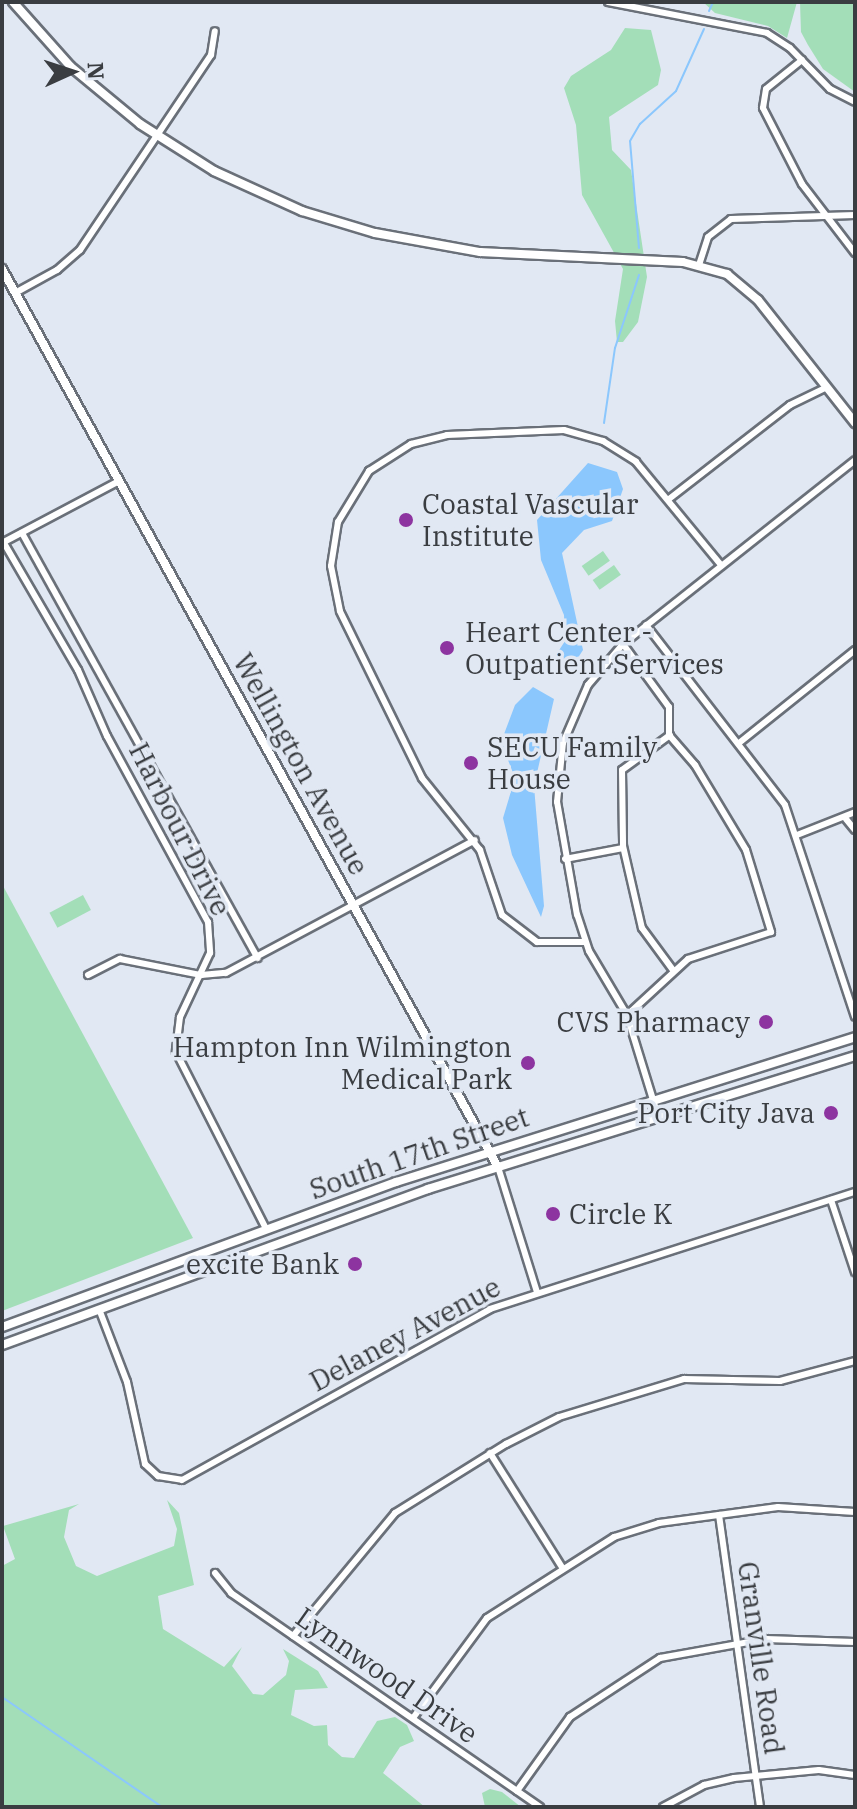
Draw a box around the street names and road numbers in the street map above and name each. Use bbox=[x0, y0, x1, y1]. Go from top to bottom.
street label: Wellington Avenue bbox=[226, 647, 376, 881]
street label: Harbour Drive bbox=[122, 737, 238, 921]
street label: South 17th Street bbox=[305, 1100, 533, 1206]
street label: Delaney Avenue bbox=[304, 1270, 506, 1398]
street label: Granville Road bbox=[731, 1559, 791, 1757]
street label: Lynnwood Drive bbox=[290, 1600, 484, 1750]

